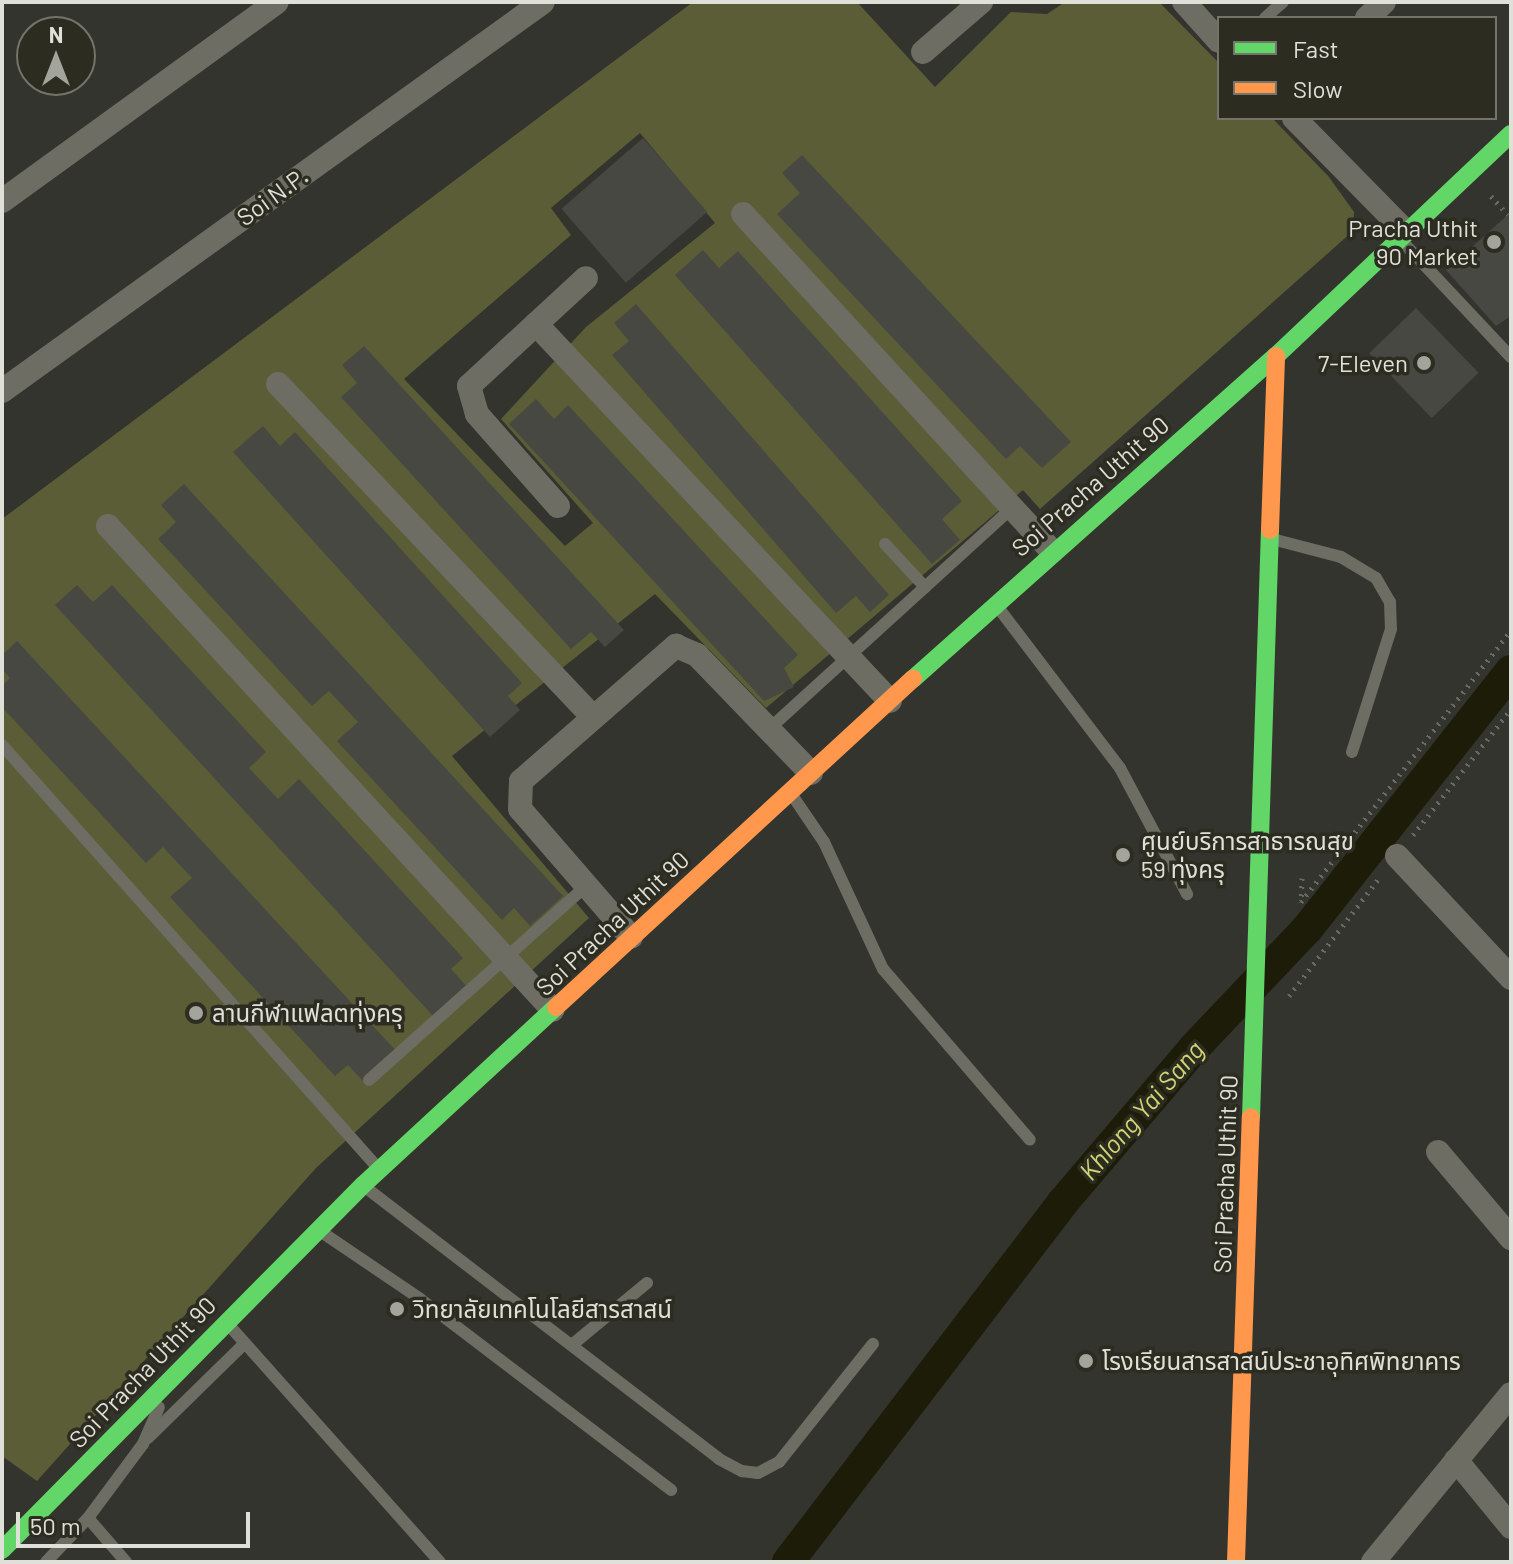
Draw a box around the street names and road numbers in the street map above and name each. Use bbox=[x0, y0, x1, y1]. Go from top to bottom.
street label: Soi N.P. bbox=[231, 161, 313, 231]
street label: Soi Pracha Uthit 90 bbox=[1006, 410, 1174, 562]
street label: Soi Pracha Uthit 90 bbox=[530, 845, 694, 1001]
street label: Soi Pracha Uthit 90 bbox=[1207, 1074, 1243, 1274]
street label: Soi Pracha Uthit 90 bbox=[63, 1291, 221, 1453]

